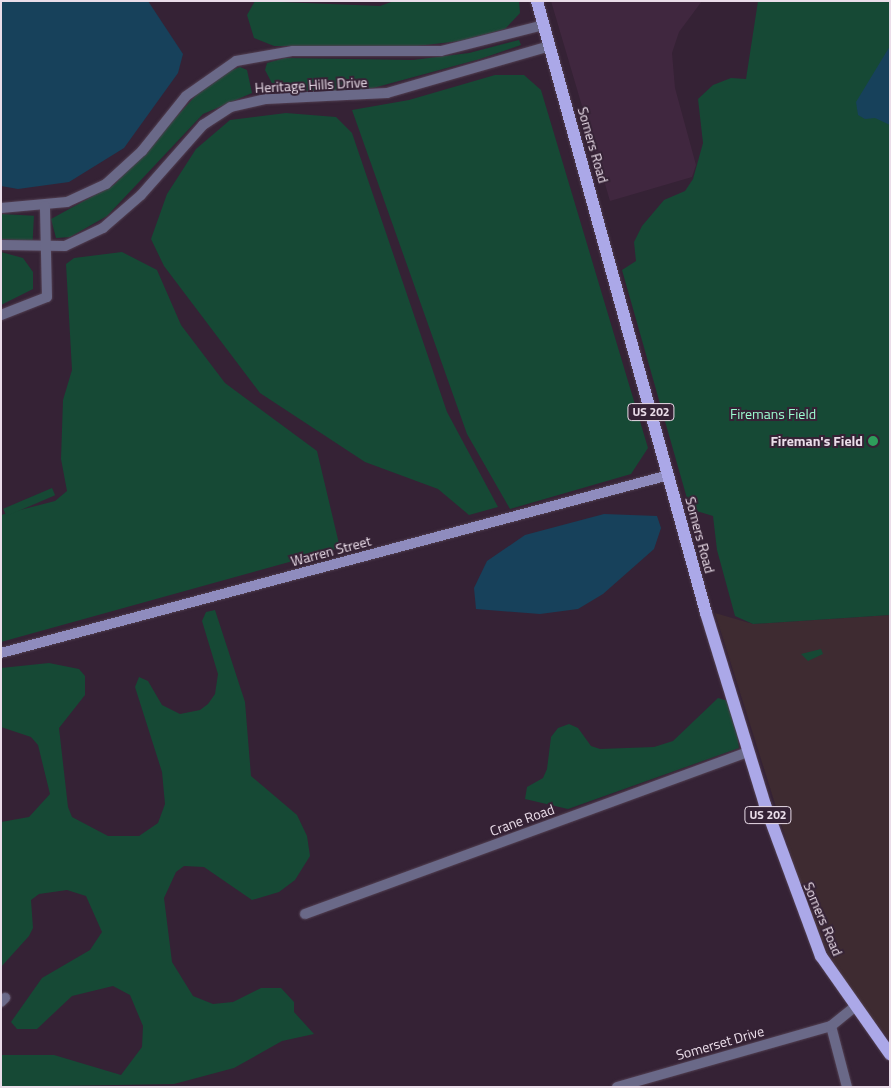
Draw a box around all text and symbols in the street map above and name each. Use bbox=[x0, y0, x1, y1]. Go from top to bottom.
street label: Heritage Hills Drive bbox=[254, 74, 368, 96]
street label: Somers Road bbox=[574, 105, 612, 185]
road number: US 202 bbox=[627, 402, 675, 422]
park label: Firemans Field bbox=[730, 406, 816, 422]
place label: Fireman's Field bbox=[770, 433, 863, 449]
marker: Fireman's Field bbox=[867, 435, 879, 447]
street label: Somers Road bbox=[682, 495, 718, 575]
street label: Warren Street bbox=[289, 532, 373, 570]
street label: Crane Road bbox=[487, 801, 557, 839]
road number: US 202 bbox=[744, 806, 792, 824]
street label: Somers Road bbox=[800, 880, 846, 958]
street label: Somerset Drive bbox=[674, 1022, 766, 1064]

